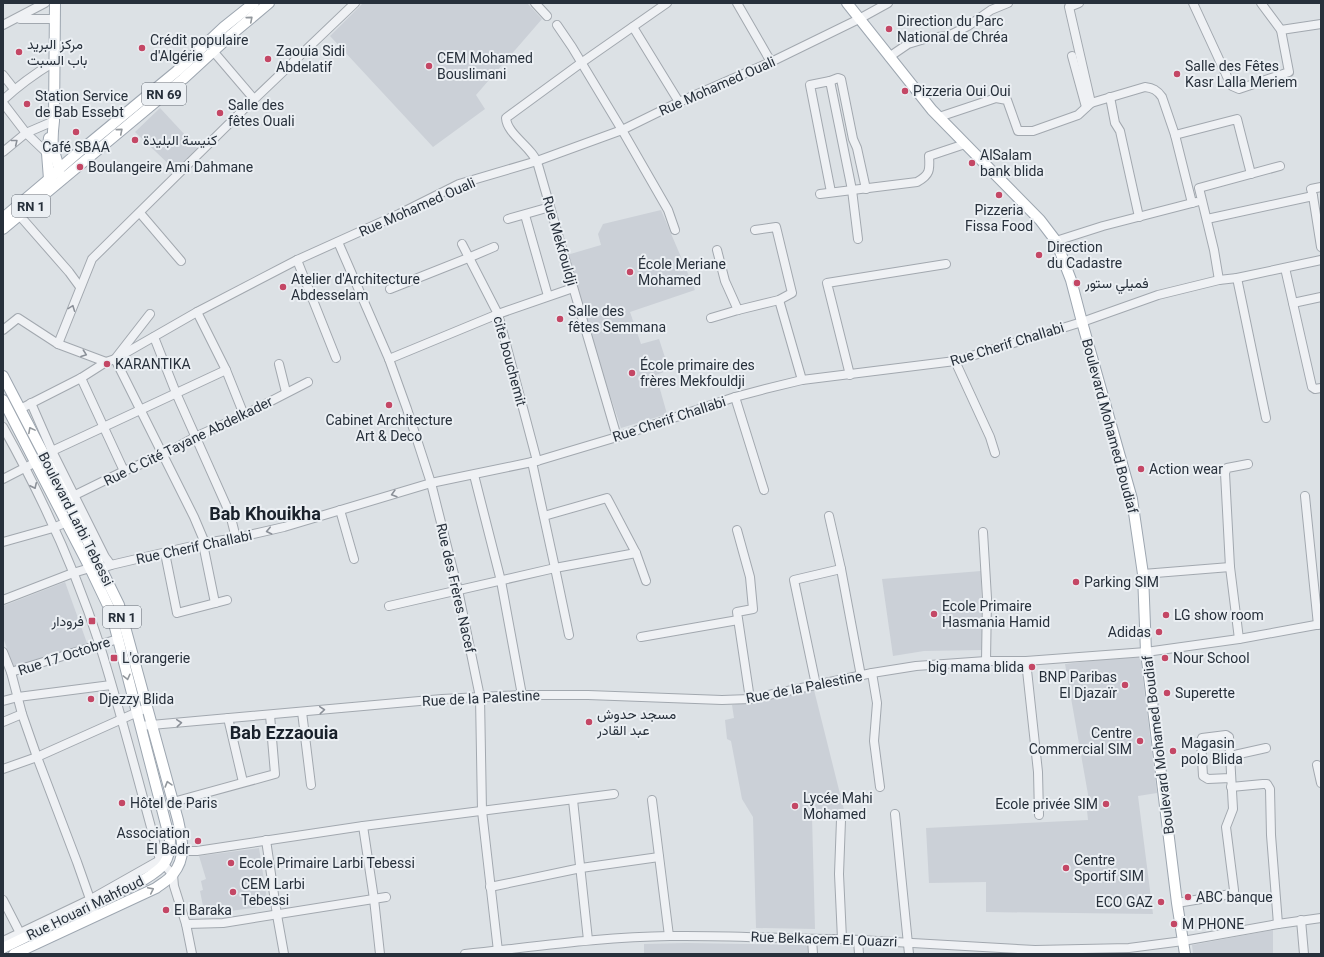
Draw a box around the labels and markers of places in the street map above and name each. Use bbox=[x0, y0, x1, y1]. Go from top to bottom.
place label: Direction du Parc National de Chréa bbox=[897, 13, 1008, 45]
marker: Direction du Parc National de Chréa bbox=[884, 24, 894, 34]
place label: Crédit populaire d'Algérie bbox=[150, 32, 248, 64]
place label: مركز البريد باب السبت bbox=[27, 36, 87, 69]
marker: Crédit populaire d'Algérie bbox=[137, 43, 147, 53]
place label: Zaouia Sidi Abdelatif bbox=[276, 43, 345, 75]
marker: مركز البريد باب السبت bbox=[14, 47, 24, 57]
place label: CEM Mohamed Bouslimani bbox=[437, 50, 533, 82]
marker: Zaouia Sidi Abdelatif bbox=[263, 54, 273, 64]
place label: Salle des Fêtes Kasr Lalla Meriem bbox=[1185, 58, 1297, 90]
marker: CEM Mohamed Bouslimani bbox=[424, 61, 434, 71]
marker: Salle des Fêtes Kasr Lalla Meriem bbox=[1172, 69, 1182, 79]
place label: Pizzeria Oui Oui bbox=[913, 83, 1011, 99]
marker: Pizzeria Oui Oui bbox=[900, 86, 910, 96]
place label: Station Service de Bab Essebt bbox=[35, 88, 128, 120]
place label: Salle des fêtes Ouali bbox=[228, 97, 295, 129]
marker: Station Service de Bab Essebt bbox=[22, 99, 32, 109]
marker: Salle des fêtes Ouali bbox=[215, 108, 225, 118]
marker: Café SBAA bbox=[71, 127, 81, 137]
place label: كنيسة البليدة bbox=[143, 132, 217, 149]
marker: كنيسة البليدة bbox=[130, 135, 140, 145]
place label: Café SBAA bbox=[42, 139, 110, 155]
place label: AlSalam bank blida bbox=[980, 147, 1044, 179]
marker: AlSalam bank blida bbox=[967, 158, 977, 168]
place label: Boulangeire Ami Dahmane bbox=[88, 159, 253, 175]
marker: Boulangeire Ami Dahmane bbox=[75, 162, 85, 172]
marker: Pizzeria Fissa Food bbox=[994, 190, 1004, 200]
place label: Pizzeria Fissa Food bbox=[965, 202, 1033, 234]
place label: Direction du Cadastre bbox=[1047, 239, 1122, 271]
marker: Direction du Cadastre bbox=[1034, 250, 1044, 260]
place label: École Meriane Mohamed bbox=[638, 255, 726, 288]
marker: École Meriane Mohamed bbox=[625, 267, 635, 277]
place label: Atelier d'Architecture Abdesselam bbox=[291, 271, 420, 303]
place label: فميلي ستور bbox=[1084, 275, 1149, 295]
marker: فميلي ستور bbox=[1072, 278, 1082, 288]
marker: Atelier d'Architecture Abdesselam bbox=[278, 282, 288, 292]
place label: Salle des fêtes Semmana bbox=[568, 303, 666, 335]
marker: Salle des fêtes Semmana bbox=[555, 314, 565, 324]
place label: KARANTIKA bbox=[115, 356, 191, 372]
place label: École primaire des frères Mekfouldji bbox=[640, 356, 755, 389]
marker: KARANTIKA bbox=[102, 359, 112, 369]
marker: École primaire des frères Mekfouldji bbox=[627, 368, 637, 378]
marker: Cabinet Architecture Art & Deco bbox=[384, 400, 394, 410]
place label: Cabinet Architecture Art & Deco bbox=[325, 412, 453, 444]
place label: Action wear bbox=[1149, 461, 1223, 477]
marker: Action wear bbox=[1136, 464, 1146, 474]
place label: Parking SIM bbox=[1084, 574, 1159, 590]
marker: Parking SIM bbox=[1071, 577, 1081, 587]
place label: Ecole Primaire Hasmania Hamid bbox=[942, 598, 1050, 630]
place label: LG show room bbox=[1174, 607, 1264, 623]
marker: Ecole Primaire Hasmania Hamid bbox=[929, 609, 939, 619]
marker: LG show room bbox=[1161, 610, 1171, 620]
place label: فرودار bbox=[50, 613, 84, 630]
marker: فرودار bbox=[87, 616, 97, 626]
place label: Adidas bbox=[1108, 624, 1151, 640]
marker: Adidas bbox=[1154, 627, 1164, 637]
place label: L'orangerie bbox=[122, 650, 190, 666]
place label: Nour School bbox=[1173, 650, 1250, 666]
marker: L'orangerie bbox=[109, 653, 119, 663]
marker: Nour School bbox=[1160, 653, 1170, 663]
place label: big mama blida bbox=[928, 659, 1024, 675]
marker: big mama blida bbox=[1027, 662, 1037, 672]
place label: BNP Paribas El Djazaïr bbox=[1039, 669, 1117, 701]
marker: BNP Paribas El Djazaïr bbox=[1120, 680, 1130, 690]
place label: Superette bbox=[1175, 685, 1235, 701]
marker: Superette bbox=[1162, 688, 1172, 698]
place label: Djezzy Blida bbox=[99, 691, 174, 707]
marker: Djezzy Blida bbox=[86, 694, 96, 704]
place label: مسجد حدوش عبد القادر bbox=[596, 706, 676, 739]
marker: مسجد حدوش عبد القادر bbox=[584, 717, 594, 727]
place label: Centre Commercial SIM bbox=[1029, 725, 1132, 757]
place label: Magasin polo Blida bbox=[1181, 735, 1243, 767]
marker: Centre Commercial SIM bbox=[1135, 736, 1145, 746]
marker: Magasin polo Blida bbox=[1168, 746, 1178, 756]
place label: Lycée Mahi Mohamed bbox=[803, 790, 873, 822]
place label: Hôtel de Paris bbox=[130, 795, 217, 811]
place label: Ecole privée SIM bbox=[995, 796, 1098, 812]
marker: Hôtel de Paris bbox=[117, 798, 127, 808]
marker: Ecole privée SIM bbox=[1101, 799, 1111, 809]
marker: Lycée Mahi Mohamed bbox=[790, 801, 800, 811]
place label: Association El Badr bbox=[116, 825, 190, 857]
marker: Association El Badr bbox=[193, 836, 203, 846]
place label: Centre Sportif SIM bbox=[1074, 852, 1144, 884]
place label: Ecole Primaire Larbi Tebessi bbox=[239, 855, 415, 871]
marker: Ecole Primaire Larbi Tebessi bbox=[226, 858, 236, 868]
marker: Centre Sportif SIM bbox=[1061, 863, 1071, 873]
place label: CEM Larbi Tebessi bbox=[241, 876, 305, 908]
marker: CEM Larbi Tebessi bbox=[228, 887, 238, 897]
place label: ABC banque bbox=[1196, 889, 1273, 905]
marker: ABC banque bbox=[1183, 892, 1193, 902]
place label: ECO GAZ bbox=[1096, 894, 1153, 910]
marker: ECO GAZ bbox=[1156, 897, 1166, 907]
place label: El Baraka bbox=[174, 902, 232, 918]
marker: El Baraka bbox=[161, 905, 171, 915]
place label: M PHONE bbox=[1182, 916, 1244, 932]
marker: M PHONE bbox=[1169, 919, 1179, 929]

